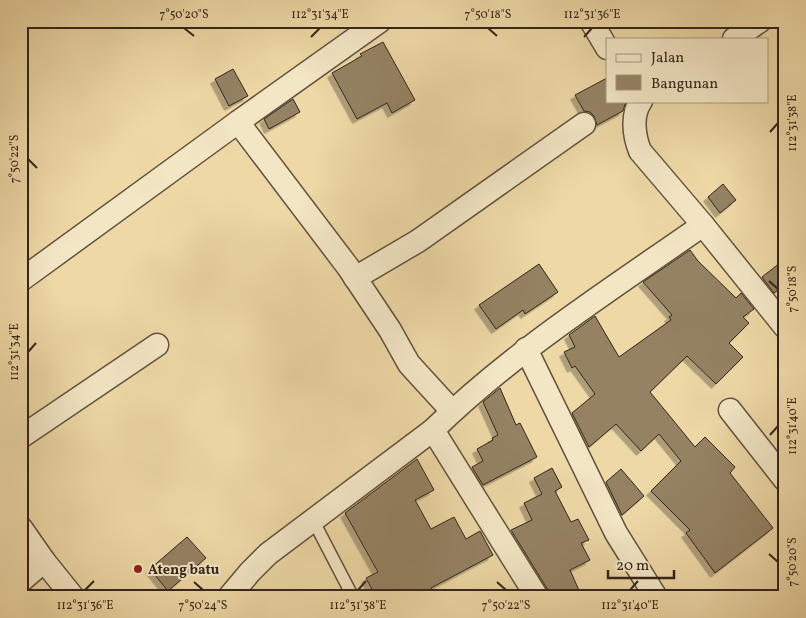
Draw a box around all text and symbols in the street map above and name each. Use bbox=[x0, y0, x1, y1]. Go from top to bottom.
text: 7°50'20"S bbox=[159, 7, 209, 23]
text: 112°31'34"E bbox=[291, 7, 349, 23]
text: 7°50'18"S bbox=[465, 7, 511, 23]
text: 112°31'36"E bbox=[564, 7, 620, 23]
legend bbox=[606, 38, 768, 102]
text: Jalan bbox=[651, 48, 684, 69]
text: Bangunan bbox=[651, 74, 718, 95]
text: 112°31'38"E bbox=[785, 95, 801, 151]
text: 7°50'22"S bbox=[7, 135, 23, 183]
text: 7°50'18"S bbox=[785, 266, 801, 312]
text: 112°31'34"E bbox=[7, 323, 23, 381]
text: 112°31'40"E bbox=[785, 397, 801, 455]
text: 7°50'20"S bbox=[785, 537, 801, 587]
scale bar bbox=[608, 548, 675, 580]
text: 20 m bbox=[616, 556, 649, 577]
place label: Ateng batu bbox=[148, 561, 220, 580]
marker: Ateng batu bbox=[132, 563, 144, 575]
text: 112°31'36"E bbox=[57, 598, 113, 614]
text: 7°50'24"S bbox=[179, 598, 227, 614]
text: 112°31'38"E bbox=[330, 598, 386, 614]
text: 7°50'22"S bbox=[482, 598, 530, 614]
text: 112°31'40"E bbox=[601, 598, 659, 614]

